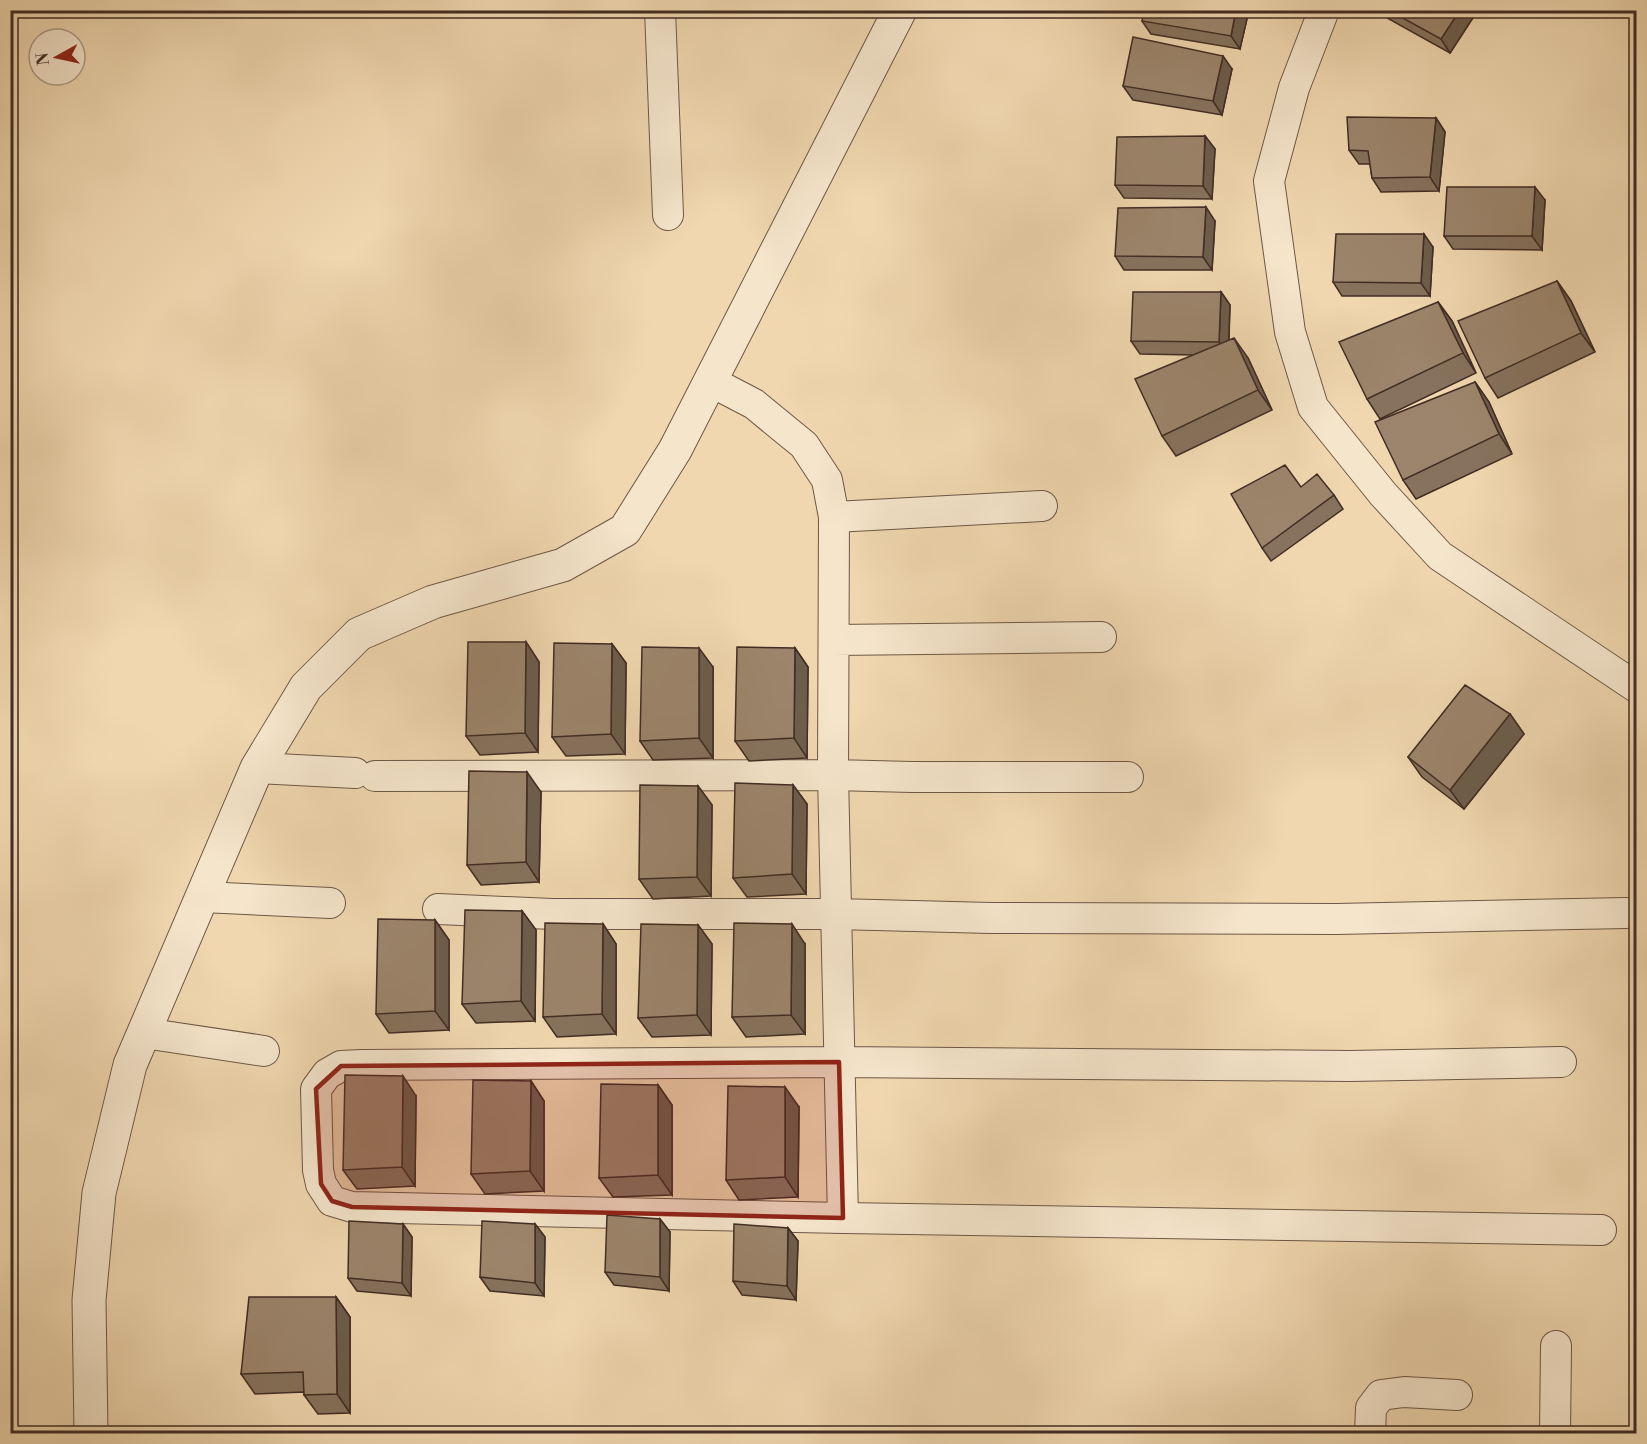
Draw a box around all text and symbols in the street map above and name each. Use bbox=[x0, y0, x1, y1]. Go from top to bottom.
north arrow bbox=[27, 27, 87, 87]
text: N bbox=[32, 51, 54, 67]

